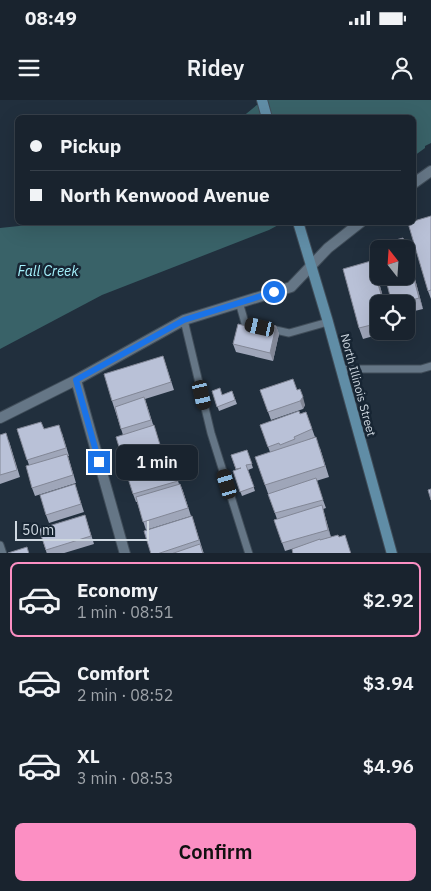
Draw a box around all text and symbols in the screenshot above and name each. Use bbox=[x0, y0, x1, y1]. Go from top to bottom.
text: 08:49 bbox=[25, 6, 77, 30]
text: Ridey bbox=[187, 53, 244, 82]
icon: menu bbox=[15, 54, 43, 82]
icon: person bbox=[388, 54, 416, 82]
text: Pickup bbox=[60, 134, 121, 158]
text: North Kenwood Avenue bbox=[60, 183, 270, 207]
north arrow bbox=[370, 240, 415, 285]
map controls bbox=[370, 240, 415, 340]
water label: Fall Creek bbox=[18, 262, 79, 280]
route start bbox=[263, 281, 285, 303]
button: locate bbox=[370, 295, 415, 340]
car bbox=[243, 316, 276, 338]
street label: North Illinois Street bbox=[338, 332, 379, 438]
car bbox=[191, 379, 212, 411]
callout: 1 min bbox=[116, 444, 199, 480]
route end bbox=[88, 451, 110, 473]
text: 1 min bbox=[136, 452, 178, 472]
car bbox=[215, 467, 238, 501]
scale bar bbox=[15, 518, 149, 542]
text: 50 m bbox=[22, 521, 54, 539]
icon: car bbox=[17, 577, 62, 622]
text: Economy bbox=[77, 578, 158, 602]
text: $2.92 bbox=[363, 588, 414, 612]
text: 1 min · 08:51 bbox=[77, 602, 173, 622]
icon: car bbox=[17, 660, 62, 705]
text: Comfort bbox=[77, 661, 150, 685]
text: $3.94 bbox=[363, 671, 414, 695]
text: 2 min · 08:52 bbox=[77, 685, 173, 705]
icon: car bbox=[17, 743, 62, 788]
text: XL bbox=[77, 744, 100, 768]
text: $4.96 bbox=[363, 754, 414, 778]
text: 3 min · 08:53 bbox=[77, 768, 173, 788]
button: Confirm bbox=[15, 823, 416, 881]

